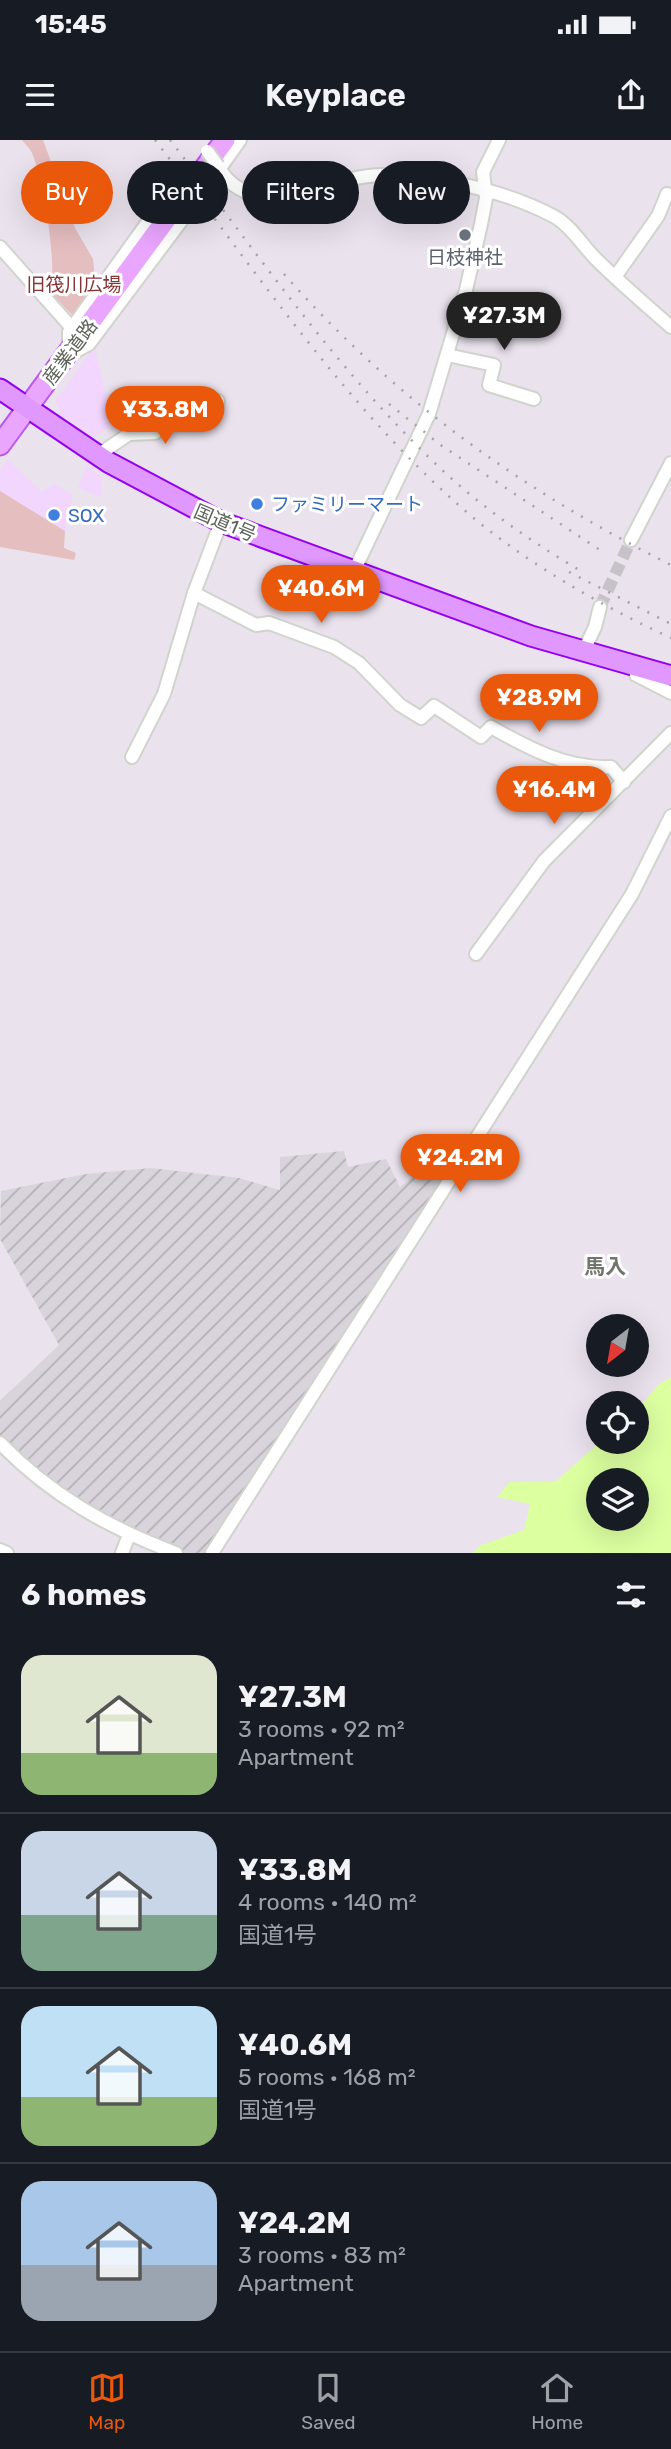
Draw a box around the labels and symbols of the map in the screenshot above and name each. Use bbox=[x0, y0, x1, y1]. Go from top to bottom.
marker: 日枝神社 bbox=[457, 227, 473, 243]
place label: 日枝神社 bbox=[427, 246, 503, 269]
park label: 旧筏川広場 bbox=[26, 273, 122, 296]
pin: ¥27.3M bbox=[447, 292, 561, 352]
street label: 産業道路 bbox=[38, 315, 102, 389]
pin: ¥33.8M bbox=[108, 386, 222, 446]
place label: ファミリーマート bbox=[271, 493, 423, 516]
marker: ファミリーマート bbox=[249, 496, 265, 512]
street label: 国道1号 bbox=[191, 500, 259, 546]
place label: SOX bbox=[68, 504, 104, 527]
marker: SOX bbox=[46, 507, 62, 523]
pin: ¥40.6M bbox=[264, 566, 378, 625]
pin: ¥28.9M bbox=[482, 674, 596, 734]
pin: ¥16.4M bbox=[497, 766, 611, 826]
pin: ¥24.2M bbox=[403, 1135, 517, 1194]
district label: 馬入 bbox=[584, 1254, 626, 1279]
north arrow bbox=[586, 1314, 649, 1377]

